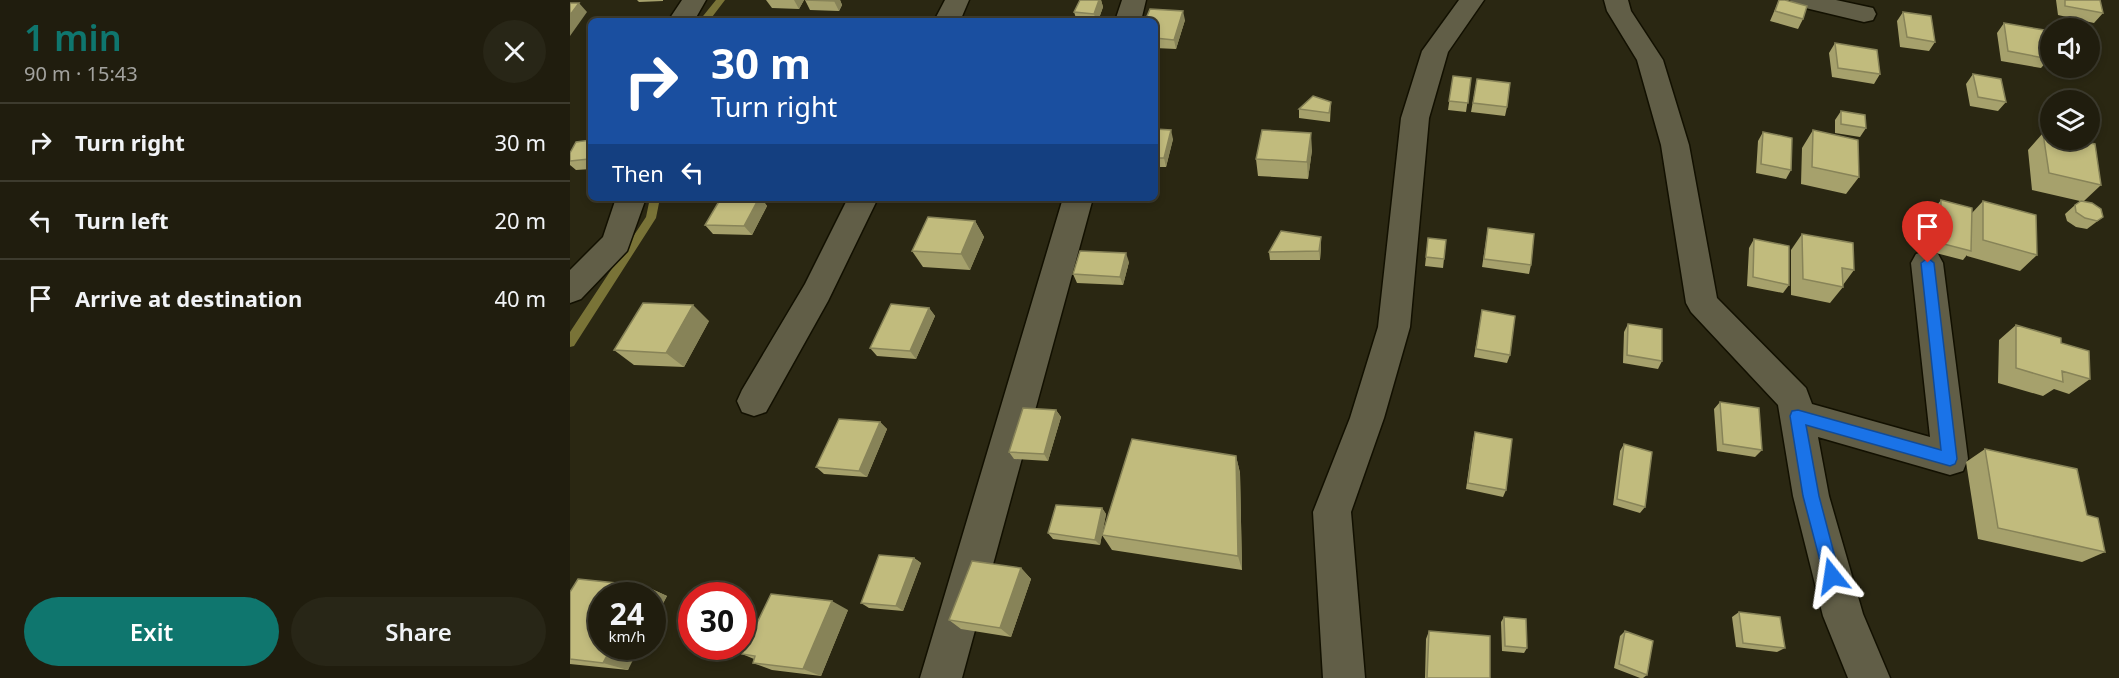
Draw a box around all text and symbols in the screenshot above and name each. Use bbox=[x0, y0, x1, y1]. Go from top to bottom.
text: 1 min bbox=[24, 13, 122, 62]
map controls bbox=[2040, 18, 2100, 150]
button: sound bbox=[2040, 18, 2100, 78]
button: close bbox=[483, 20, 546, 83]
text: 30 m bbox=[711, 34, 811, 91]
icon: right bbox=[612, 42, 690, 120]
text: 90 m · 15:43 bbox=[24, 60, 138, 87]
text: Turn right bbox=[711, 88, 837, 125]
button: layers bbox=[2040, 90, 2100, 150]
icon: right bbox=[24, 126, 57, 159]
text: Turn right bbox=[75, 127, 185, 157]
text: 30 m bbox=[495, 127, 546, 157]
icon: left bbox=[676, 156, 709, 189]
text: Then bbox=[612, 158, 664, 188]
pin bbox=[1902, 201, 1953, 263]
icon: left bbox=[24, 204, 57, 237]
text: Turn left bbox=[75, 205, 169, 235]
text: 20 m bbox=[495, 205, 546, 235]
icon: arrive bbox=[1911, 210, 1944, 243]
icon: arrive bbox=[24, 282, 57, 315]
text: Arrive at destination bbox=[75, 283, 302, 313]
text: 40 m bbox=[495, 283, 546, 313]
position arrow bbox=[1800, 544, 1864, 608]
speed limit sign: 30 bbox=[678, 582, 756, 660]
text: 24 bbox=[610, 593, 644, 634]
button: Exit bbox=[24, 597, 279, 666]
button: Share bbox=[291, 597, 546, 666]
text: km/h bbox=[609, 626, 645, 646]

